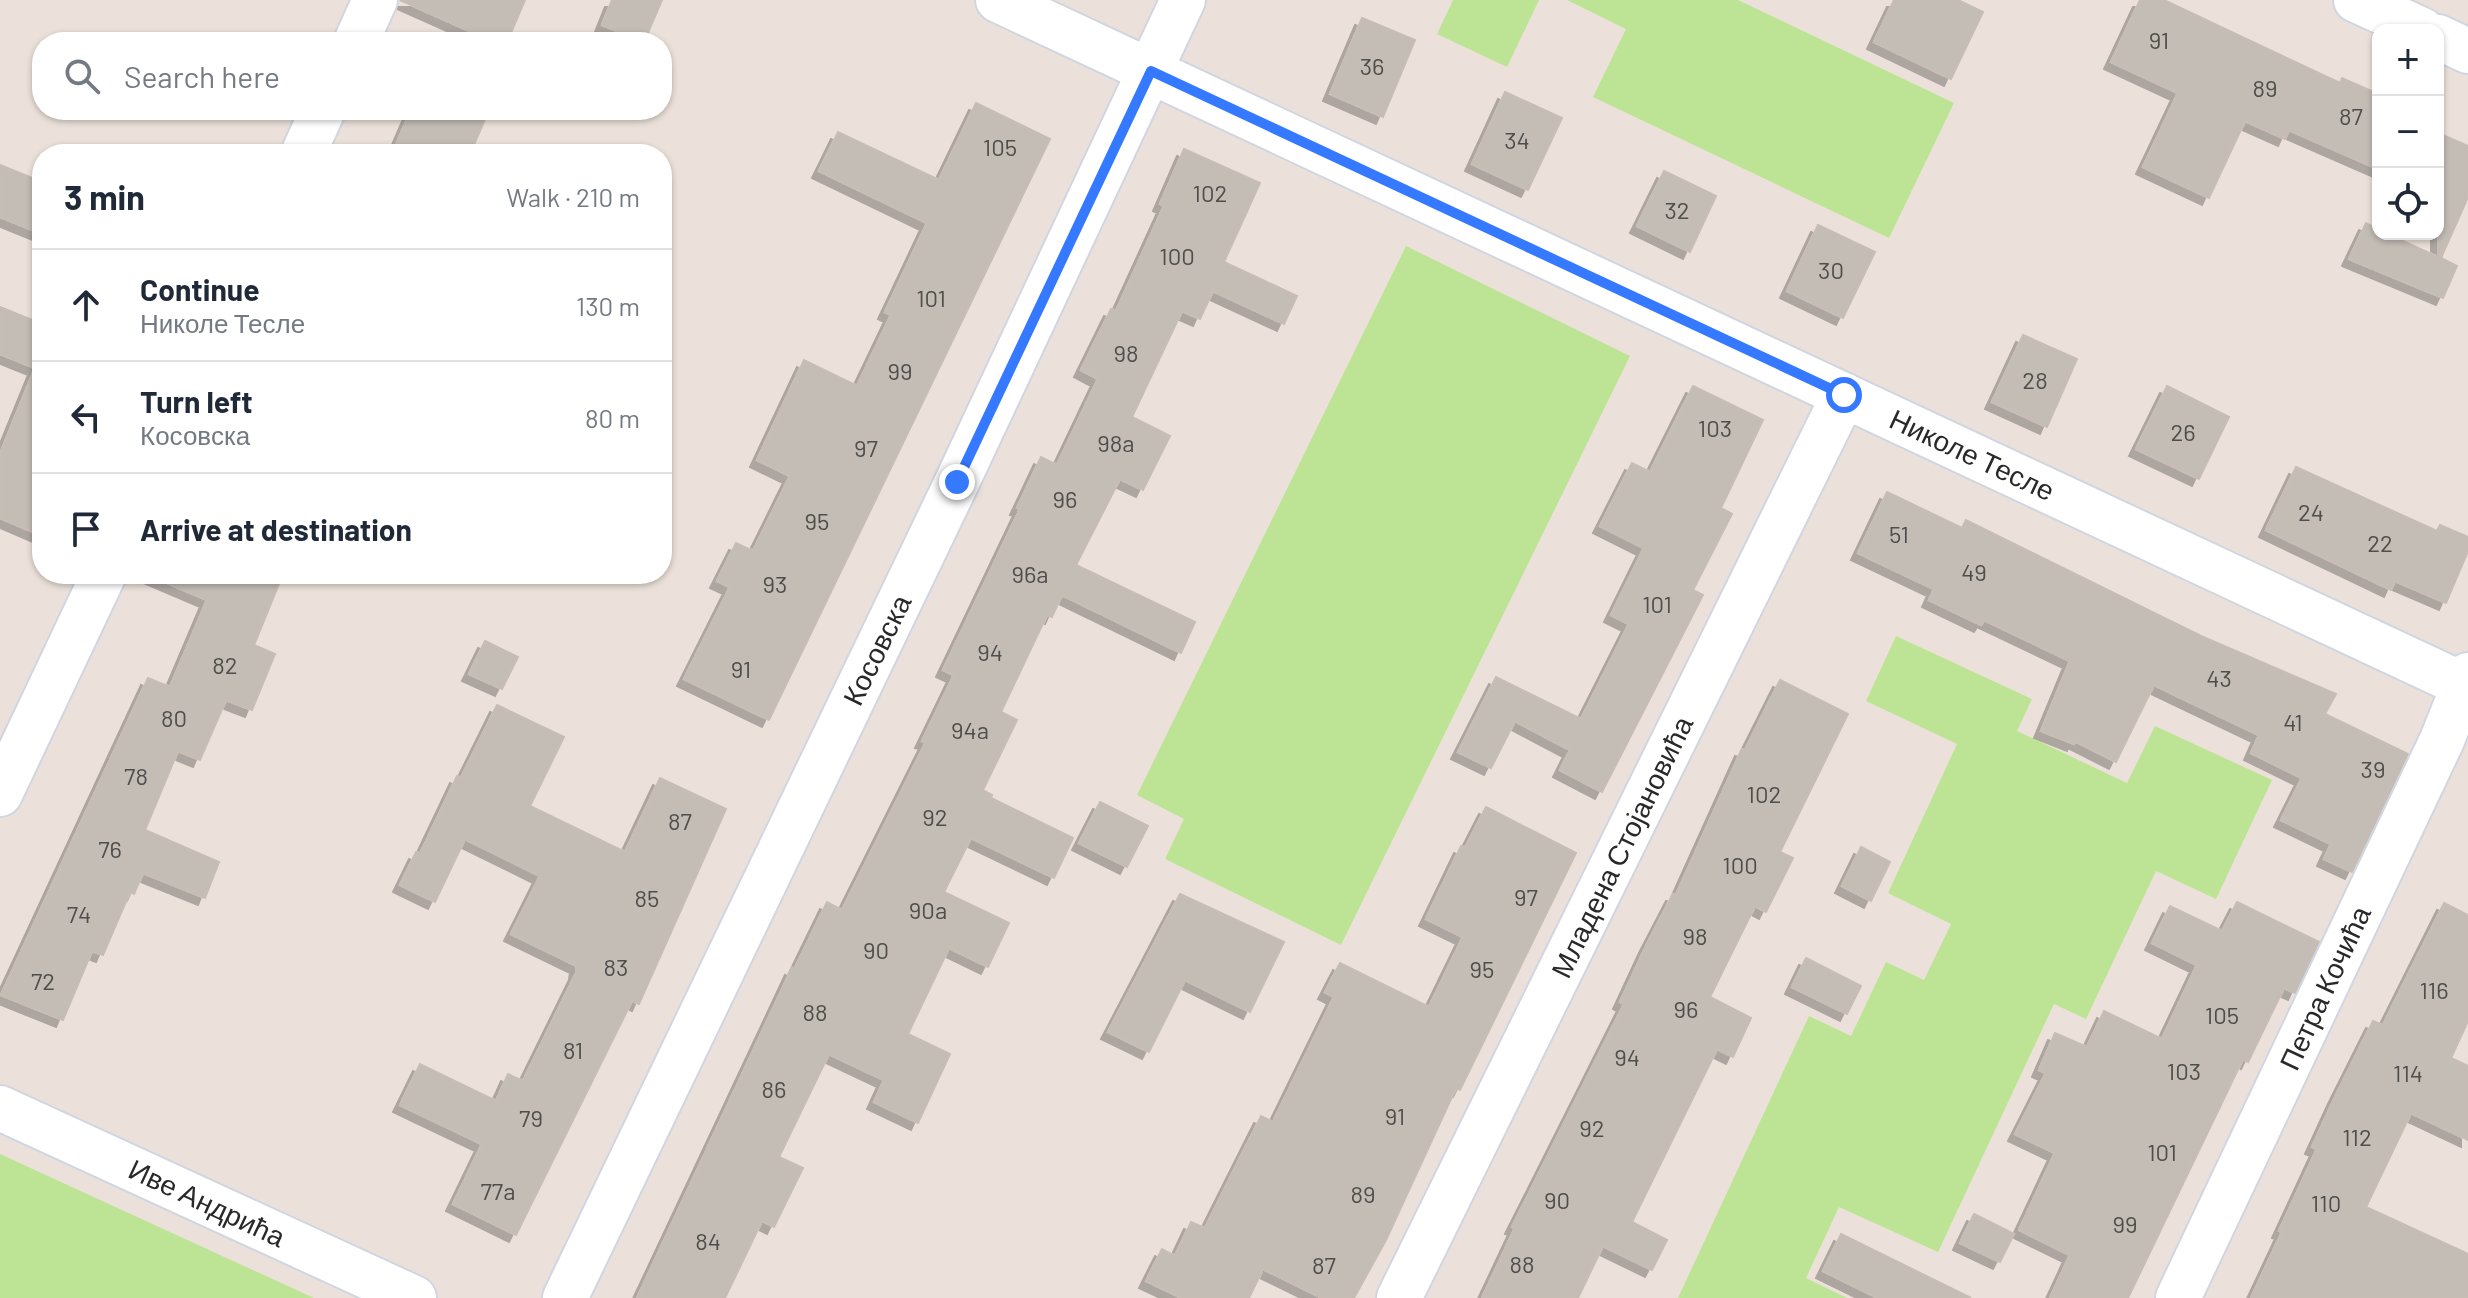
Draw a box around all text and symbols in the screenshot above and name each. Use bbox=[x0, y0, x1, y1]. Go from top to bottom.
map controls bbox=[2372, 24, 2444, 240]
button: + bbox=[2372, 24, 2444, 96]
house number: 91 bbox=[2149, 25, 2169, 54]
search box bbox=[32, 32, 672, 120]
house number: 36 bbox=[1360, 51, 1384, 80]
icon: search bbox=[60, 54, 104, 98]
text: Search here bbox=[124, 58, 280, 94]
house number: 89 bbox=[2252, 73, 2278, 102]
button: − bbox=[2372, 96, 2444, 168]
house number: 87 bbox=[2339, 101, 2363, 130]
house number: 34 bbox=[1504, 125, 1530, 154]
house number: 105 bbox=[983, 132, 1017, 161]
button: locate bbox=[2372, 168, 2444, 240]
text: 3 min bbox=[64, 176, 145, 217]
house number: 102 bbox=[1193, 178, 1227, 207]
text: Walk · 210 m bbox=[506, 181, 640, 212]
house number: 32 bbox=[1664, 195, 1690, 224]
house number: 100 bbox=[1159, 241, 1195, 270]
house number: 30 bbox=[1818, 255, 1844, 284]
text: Continue bbox=[140, 271, 260, 307]
icon: ahead bbox=[64, 283, 108, 327]
house number: 101 bbox=[916, 283, 946, 312]
text: 130 m bbox=[576, 290, 640, 321]
text: Николе Тесле bbox=[140, 307, 305, 338]
house number: 98 bbox=[1113, 338, 1139, 367]
house number: 99 bbox=[887, 356, 913, 385]
house number: 28 bbox=[2022, 365, 2048, 394]
route start bbox=[1826, 377, 1862, 413]
text: Turn left bbox=[140, 383, 253, 419]
icon: left bbox=[64, 395, 108, 439]
street label: Николе Тесле bbox=[1885, 401, 2060, 507]
text: 80 m bbox=[585, 402, 640, 433]
house number: 103 bbox=[1698, 413, 1732, 442]
house number: 26 bbox=[2170, 417, 2196, 446]
text: Косовска bbox=[140, 419, 250, 450]
house number: 98a bbox=[1097, 428, 1135, 457]
house number: 97 bbox=[854, 433, 878, 462]
route end bbox=[939, 464, 975, 500]
house number: 96 bbox=[1053, 484, 1077, 513]
house number: 24 bbox=[2298, 497, 2324, 526]
house number: 95 bbox=[805, 506, 829, 535]
icon: arrive bbox=[64, 507, 108, 551]
text: Arrive at destination bbox=[140, 511, 412, 547]
house number: 51 bbox=[1889, 519, 1909, 548]
house number: 22 bbox=[2367, 528, 2393, 557]
house number: 49 bbox=[1961, 557, 1987, 586]
house number: 96a bbox=[1011, 559, 1049, 588]
house number: 93 bbox=[763, 569, 787, 598]
street label: Косовска bbox=[835, 588, 918, 710]
house number: 101 bbox=[1642, 589, 1672, 618]
house number: 94 bbox=[977, 637, 1003, 666]
house number: 82 bbox=[212, 650, 238, 679]
house number: 91 bbox=[731, 654, 751, 683]
house number: 43 bbox=[2206, 663, 2232, 692]
house number: 80 bbox=[161, 703, 187, 732]
house number: 41 bbox=[2283, 707, 2303, 736]
street label: Младена Стојановића bbox=[1543, 710, 1699, 983]
house number: 94a bbox=[951, 715, 989, 744]
house number: 39 bbox=[2361, 754, 2385, 783]
house number: 78 bbox=[124, 761, 148, 790]
house number: 102 bbox=[1747, 779, 1781, 808]
house number: 92 bbox=[922, 802, 948, 831]
house number: 87 bbox=[668, 806, 692, 835]
house number: 76 bbox=[98, 834, 122, 863]
house number: 100 bbox=[1722, 850, 1758, 879]
house number: 97 bbox=[1514, 882, 1538, 911]
house number: 85 bbox=[635, 883, 659, 912]
house number: 90a bbox=[909, 895, 947, 924]
house number: 74 bbox=[67, 899, 91, 928]
street label: Петра Кочића bbox=[2271, 900, 2377, 1075]
house number: 98 bbox=[1682, 921, 1708, 950]
house number: 90 bbox=[863, 935, 889, 964]
house number: 83 bbox=[604, 952, 628, 981]
house number: 95 bbox=[1470, 954, 1494, 983]
house number: 72 bbox=[31, 966, 55, 995]
house number: 116 bbox=[2419, 975, 2449, 1004]
house number: 96 bbox=[1674, 994, 1698, 1023]
house number: 88 bbox=[802, 997, 828, 1026]
house number: 105 bbox=[2205, 1000, 2239, 1029]
house number: 81 bbox=[563, 1035, 583, 1064]
house number: 94 bbox=[1614, 1042, 1640, 1071]
house number: 103 bbox=[2167, 1056, 2201, 1085]
house number: 114 bbox=[2393, 1058, 2423, 1087]
house number: 86 bbox=[762, 1074, 786, 1103]
house number: 91 bbox=[1385, 1101, 1405, 1130]
house number: 79 bbox=[519, 1103, 543, 1132]
house number: 92 bbox=[1579, 1113, 1605, 1142]
house number: 112 bbox=[2342, 1122, 2372, 1151]
house number: 101 bbox=[2147, 1137, 2177, 1166]
street label: Иве Андрића bbox=[124, 1151, 291, 1253]
house number: 77a bbox=[481, 1176, 515, 1205]
house number: 89 bbox=[1350, 1179, 1376, 1208]
house number: 90 bbox=[1544, 1185, 1570, 1214]
house number: 110 bbox=[2311, 1188, 2341, 1217]
house number: 99 bbox=[2112, 1209, 2138, 1238]
house number: 84 bbox=[695, 1226, 721, 1255]
house number: 88 bbox=[1509, 1249, 1535, 1278]
house number: 87 bbox=[1312, 1250, 1336, 1279]

